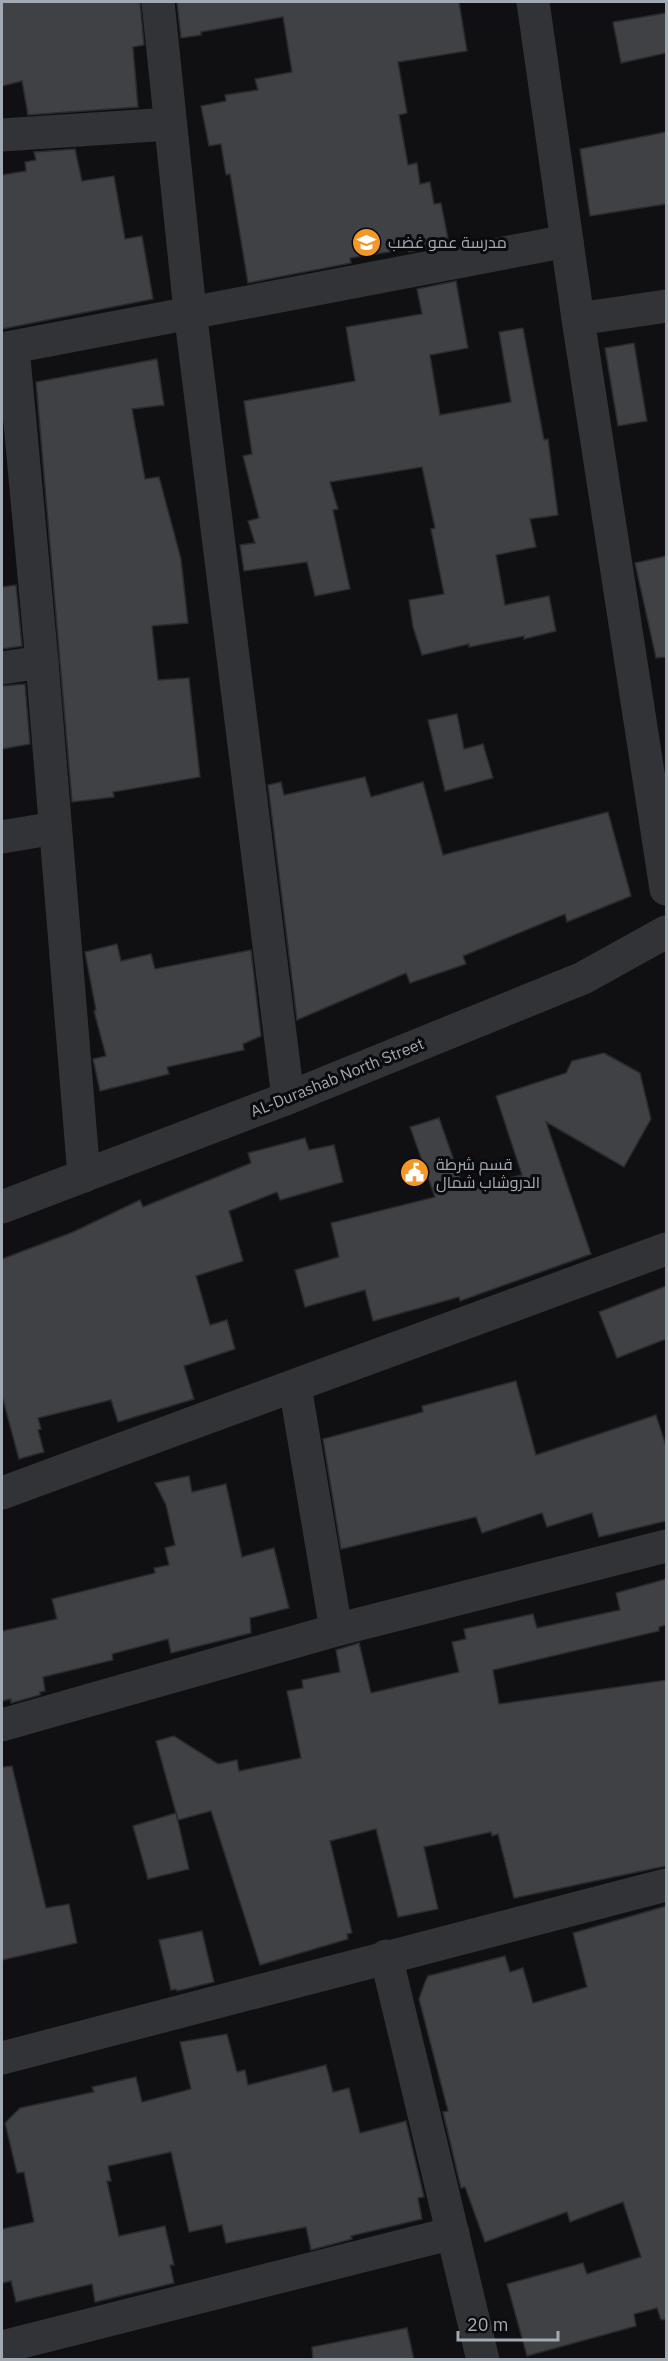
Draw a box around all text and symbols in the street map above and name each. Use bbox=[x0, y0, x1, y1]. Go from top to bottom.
school or university icon: مدرسة عمو غضب bbox=[351, 226, 383, 258]
place label: مدرسة عمو غضب bbox=[388, 232, 507, 252]
street label: AL-Durashab North Street bbox=[247, 1033, 427, 1121]
place label: قسم شرطة الدروشاب شمال bbox=[436, 1154, 540, 1193]
public building icon: قسم شرطة الدروشاب شمال bbox=[399, 1157, 431, 1189]
scale bar bbox=[458, 2304, 558, 2342]
text: 20 m bbox=[467, 2313, 509, 2336]

